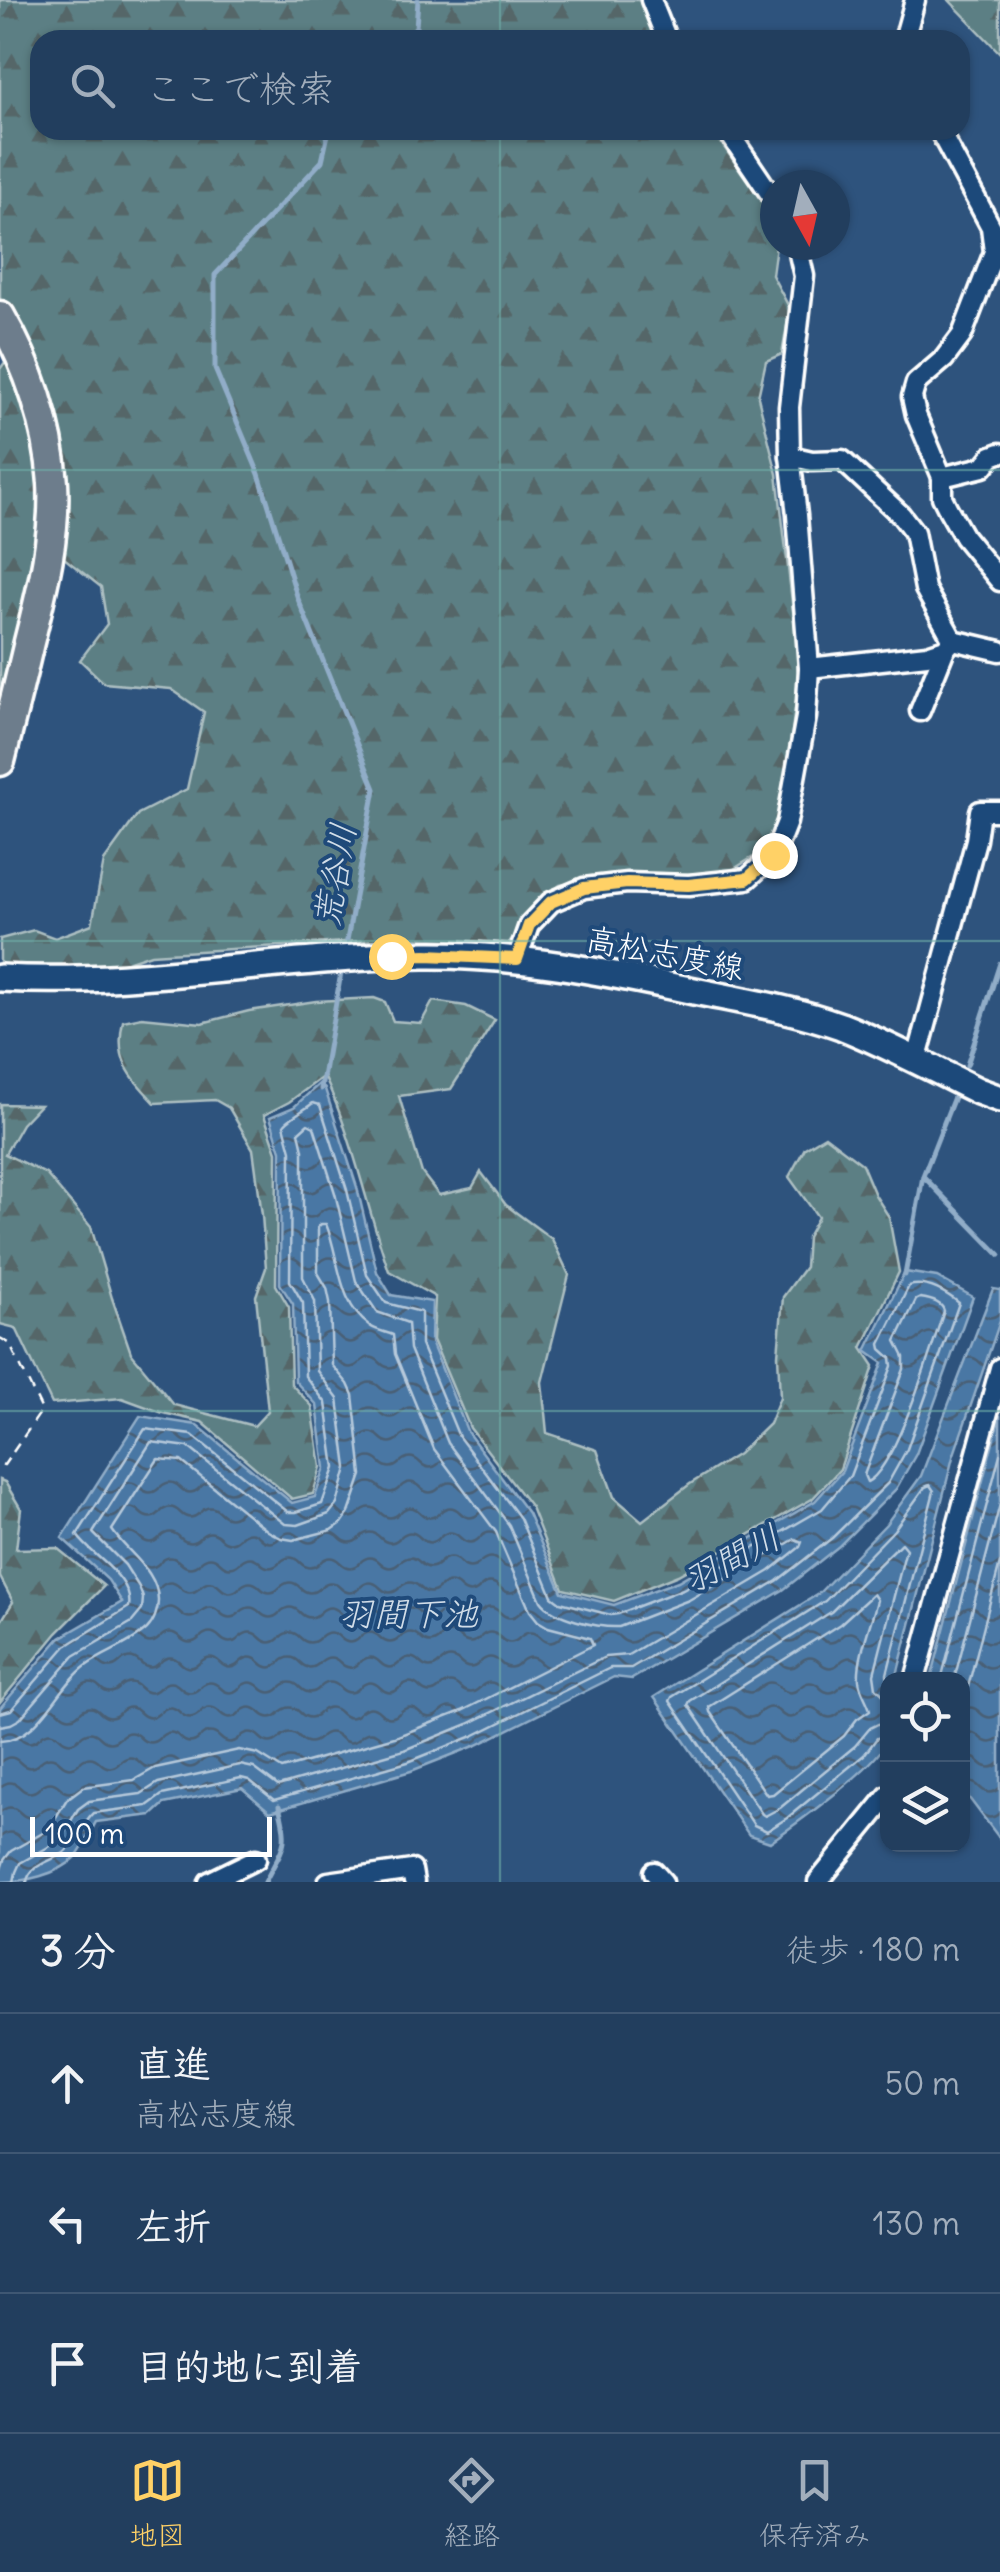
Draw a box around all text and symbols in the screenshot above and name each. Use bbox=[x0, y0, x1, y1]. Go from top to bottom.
search box bbox=[30, 30, 970, 140]
icon: search bbox=[65, 58, 120, 113]
text: ここで検索 bbox=[145, 65, 335, 112]
north arrow bbox=[760, 170, 850, 260]
water label: 荒谷川 bbox=[303, 819, 365, 931]
route end bbox=[752, 833, 798, 879]
street label: 高松志度線 bbox=[583, 918, 747, 988]
route start bbox=[369, 934, 415, 980]
water label: 羽間川 bbox=[674, 1514, 788, 1602]
water label: 羽間下池 bbox=[338, 1591, 479, 1635]
map controls bbox=[880, 1672, 970, 1852]
button: locate bbox=[880, 1672, 970, 1762]
button: layers bbox=[880, 1762, 970, 1852]
scale bar bbox=[30, 1812, 272, 1856]
text: 100 m bbox=[45, 1816, 124, 1852]
text: 3 分 bbox=[40, 1925, 116, 1977]
text: 徒歩 · 180 m bbox=[786, 1929, 960, 1970]
text: 直進 bbox=[135, 2040, 211, 2087]
icon: ahead bbox=[40, 2056, 95, 2111]
text: 50 m bbox=[885, 2063, 960, 2104]
text: 高松志度線 bbox=[135, 2093, 295, 2134]
icon: left bbox=[40, 2196, 95, 2251]
text: 左折 bbox=[135, 2203, 211, 2250]
text: 130 m bbox=[872, 2203, 960, 2244]
icon: arrive bbox=[40, 2336, 95, 2391]
text: 目的地に到着 bbox=[135, 2343, 363, 2390]
tab: 地図 bbox=[129, 2453, 185, 2553]
tab: 経路 bbox=[444, 2453, 500, 2553]
tab: 保存済み bbox=[759, 2453, 871, 2553]

